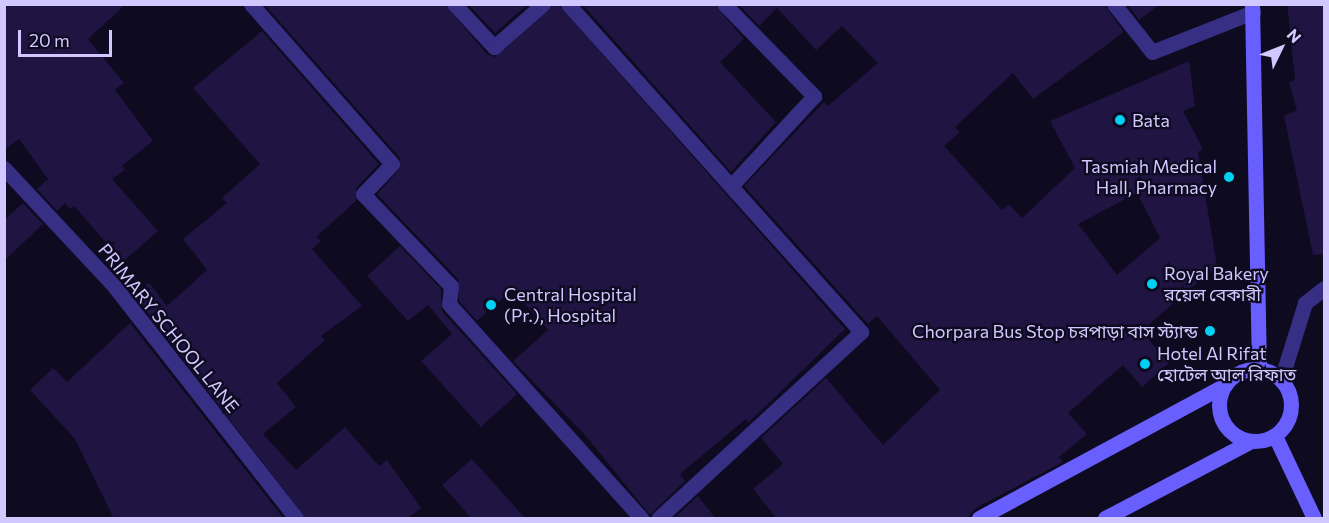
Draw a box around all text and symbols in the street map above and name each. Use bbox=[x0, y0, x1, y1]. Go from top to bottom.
scale bar bbox=[21, 18, 116, 56]
north arrow bbox=[1251, 18, 1311, 78]
text: N bbox=[1283, 25, 1306, 46]
text: 20 m bbox=[29, 29, 70, 51]
place label: Bata bbox=[1132, 109, 1170, 131]
marker: Bata bbox=[1113, 113, 1127, 127]
place label: Tasmiah Medical Hall, Pharmacy bbox=[1081, 156, 1217, 198]
marker: Tasmiah Medical Hall, Pharmacy bbox=[1222, 170, 1236, 184]
street label: PRIMARY SCHOOL LANE bbox=[94, 239, 244, 417]
place label: Royal Bakery রয়েল বেকারী bbox=[1164, 263, 1269, 306]
marker: Royal Bakery রয়েল বেকারী bbox=[1145, 277, 1159, 291]
place label: Central Hospital (Pr.), Hospital bbox=[504, 284, 637, 326]
marker: Central Hospital (Pr.), Hospital bbox=[482, 296, 500, 314]
place label: Chorpara Bus Stop চরপাড়া বাস স্ট্যান্ড bbox=[912, 320, 1198, 342]
marker: Chorpara Bus Stop চরপাড়া বাস স্ট্যান্ড bbox=[1203, 324, 1217, 338]
place label: Hotel Al Rifat হোটেল আল রিফাত bbox=[1157, 343, 1296, 386]
marker: Hotel Al Rifat হোটেল আল রিফাত bbox=[1138, 357, 1152, 371]

